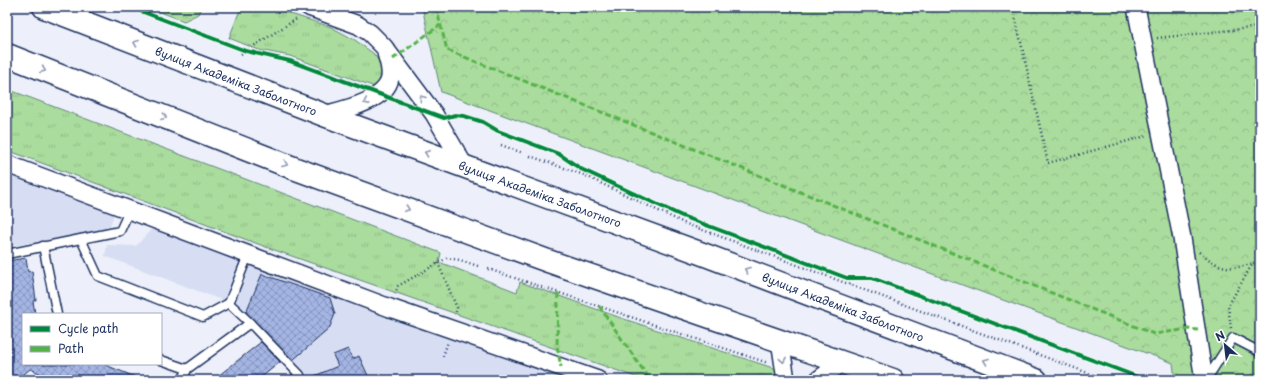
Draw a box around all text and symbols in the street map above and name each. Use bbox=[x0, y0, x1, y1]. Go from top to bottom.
one-way arrow bbox=[132, 39, 139, 47]
street label: вулиця Академіка Заболотного bbox=[153, 42, 319, 120]
one-way arrow bbox=[40, 65, 47, 73]
one-way arrow bbox=[420, 96, 427, 103]
one-way arrow bbox=[362, 97, 370, 105]
one-way arrow bbox=[160, 112, 168, 120]
one-way arrow bbox=[424, 150, 431, 158]
street label: вулиця Академіка Заболотного bbox=[456, 157, 624, 231]
one-way arrow bbox=[282, 160, 289, 168]
one-way arrow bbox=[404, 205, 411, 213]
one-way arrow bbox=[743, 267, 750, 275]
street label: вулиця Академіка Заболотного bbox=[760, 268, 926, 346]
legend bbox=[22, 313, 162, 365]
text: Cycle path bbox=[58, 319, 119, 337]
north arrow bbox=[1205, 325, 1245, 365]
text: N bbox=[1212, 326, 1228, 345]
text: Path bbox=[58, 339, 84, 357]
one-way arrow bbox=[779, 357, 787, 363]
one-way arrow bbox=[983, 358, 990, 366]

